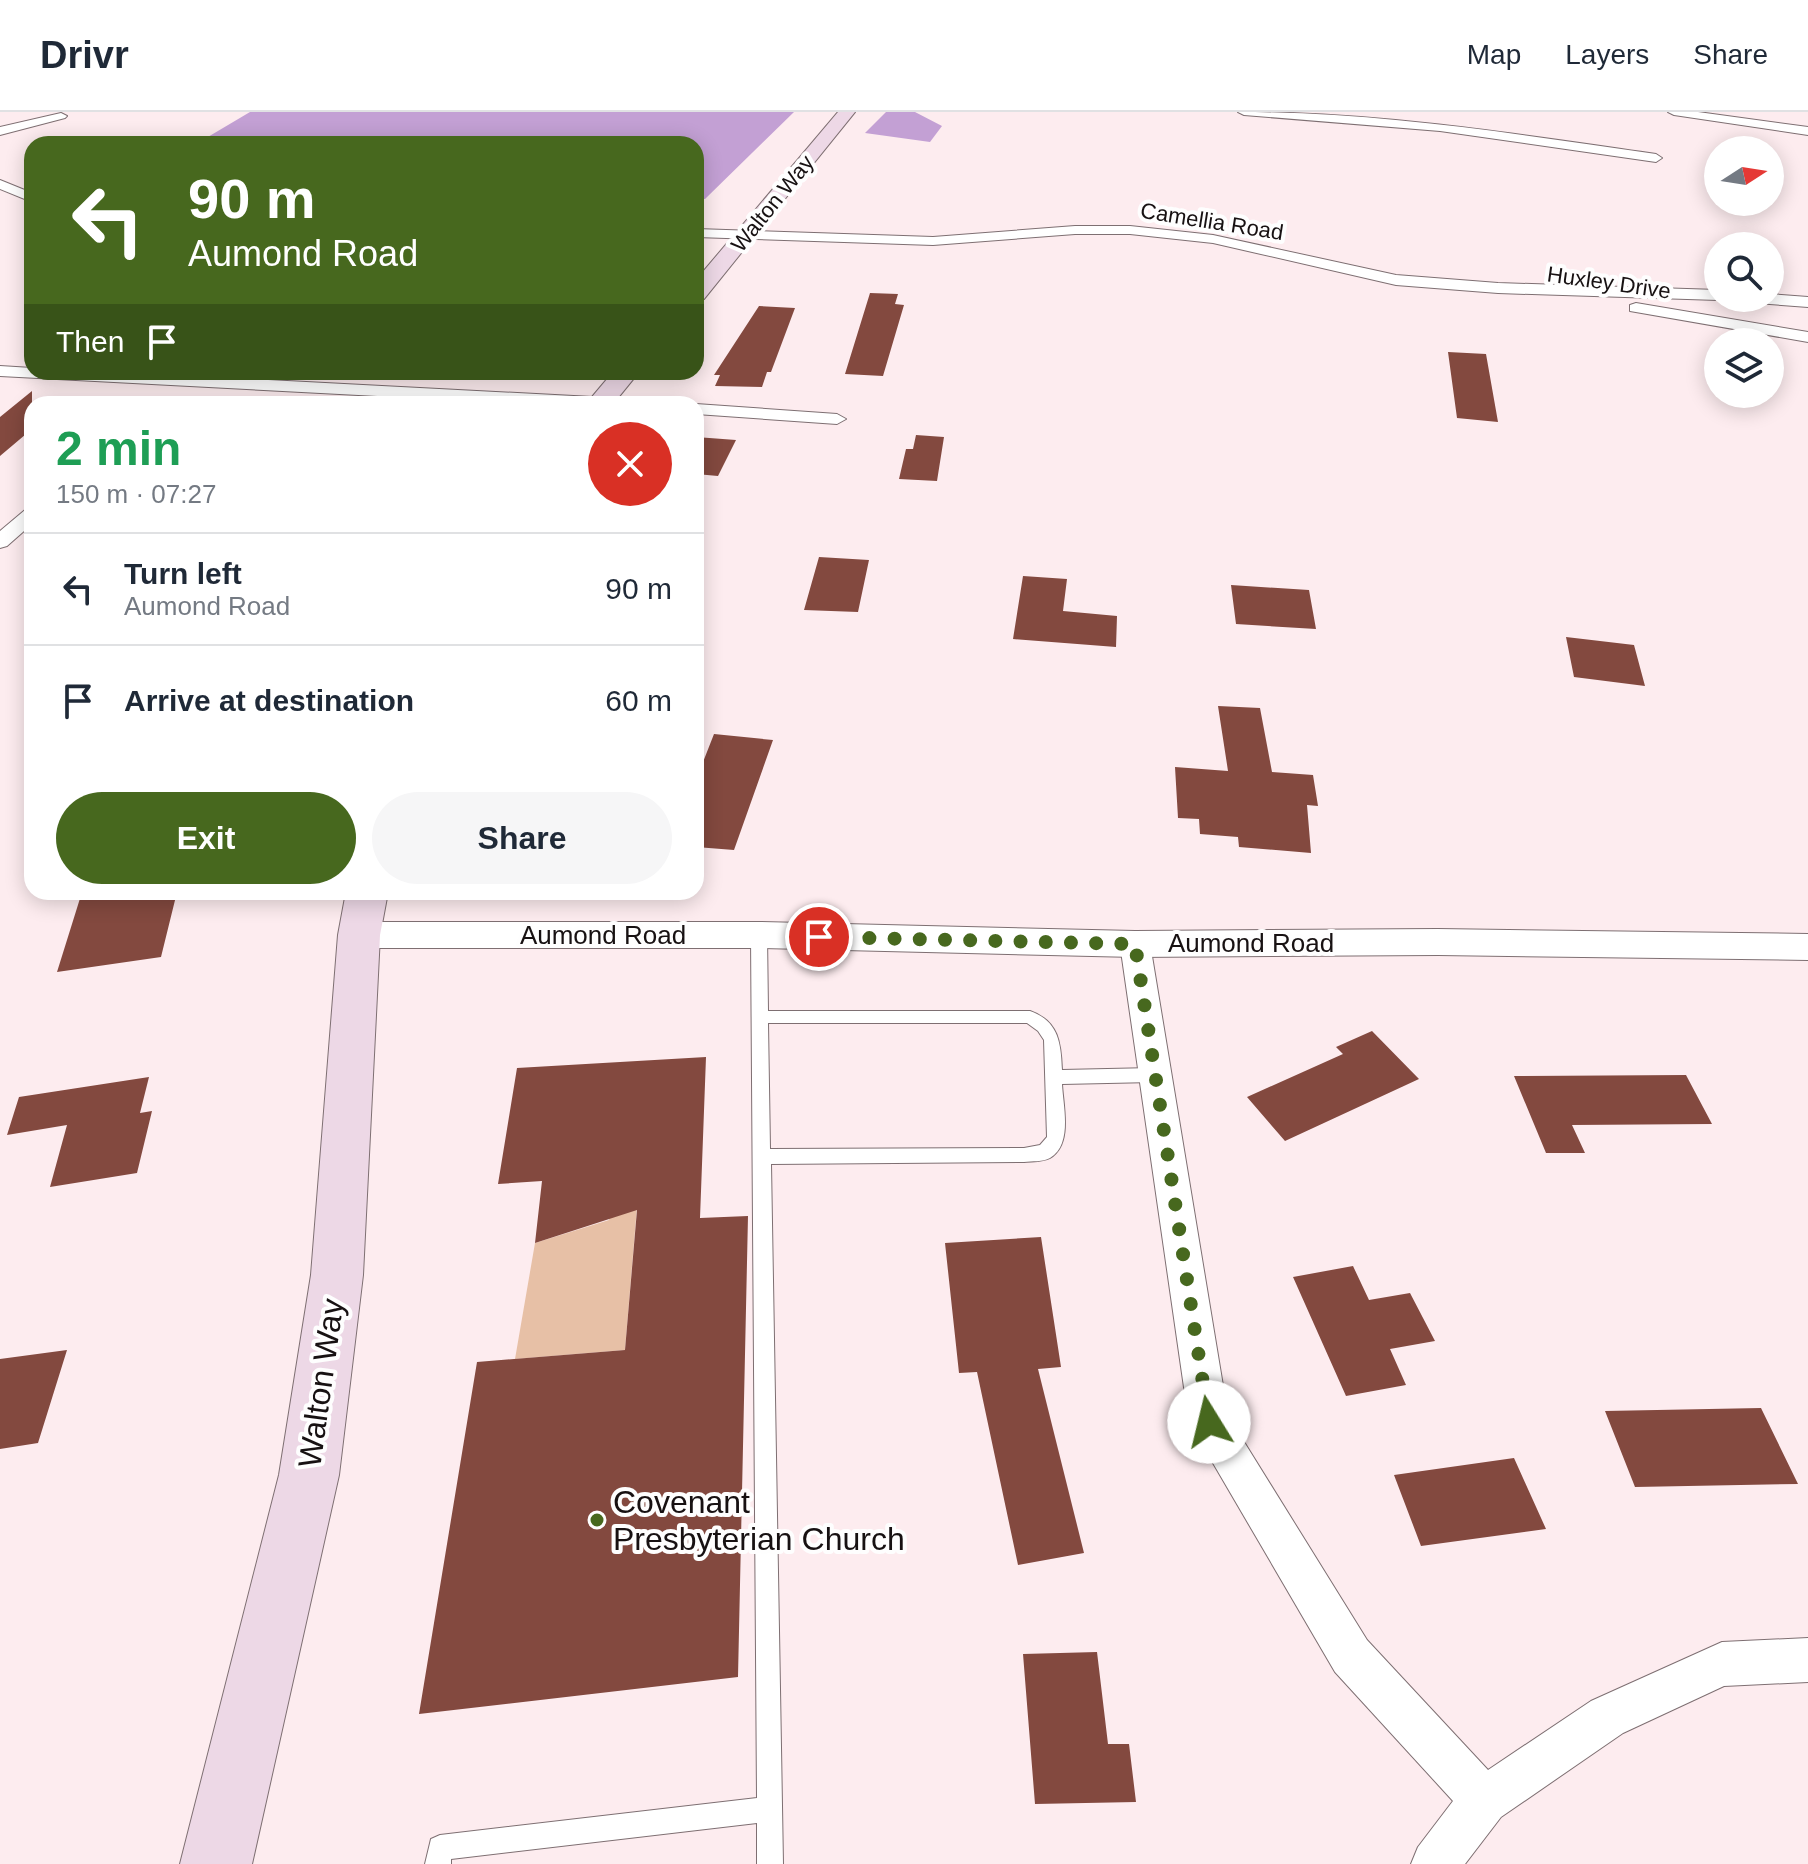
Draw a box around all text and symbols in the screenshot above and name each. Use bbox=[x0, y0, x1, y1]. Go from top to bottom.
text: Drivr bbox=[40, 34, 129, 76]
text: Map bbox=[1467, 39, 1521, 70]
text: Layers bbox=[1565, 39, 1649, 70]
text: Share bbox=[1693, 39, 1768, 70]
north arrow bbox=[1704, 136, 1784, 216]
map controls bbox=[1704, 136, 1784, 408]
street label: Walton Way bbox=[726, 150, 819, 257]
text: 90 m bbox=[188, 167, 316, 230]
icon: left bbox=[56, 168, 160, 272]
street label: Camellia Road bbox=[1139, 198, 1285, 245]
button: search bbox=[1704, 232, 1784, 312]
text: Aumond Road bbox=[188, 233, 418, 274]
street label: Huxley Drive bbox=[1545, 261, 1672, 304]
icon: arrive bbox=[140, 320, 184, 364]
text: Then bbox=[56, 325, 124, 358]
button: layers bbox=[1704, 328, 1784, 408]
text: 2 min bbox=[56, 422, 181, 475]
button: close bbox=[588, 422, 672, 506]
text: 150 m · 07:27 bbox=[56, 479, 216, 509]
text: Turn left bbox=[124, 557, 242, 590]
icon: left bbox=[56, 567, 100, 611]
text: 90 m bbox=[605, 572, 672, 605]
text: Aumond Road bbox=[124, 591, 290, 621]
icon: arrive bbox=[56, 679, 100, 723]
text: Arrive at destination bbox=[124, 684, 414, 717]
text: 60 m bbox=[605, 684, 672, 717]
button: Exit bbox=[56, 792, 356, 884]
button: Share bbox=[372, 792, 672, 884]
pin bbox=[785, 903, 853, 971]
icon: arrive bbox=[797, 915, 841, 959]
street label: Aumond Road bbox=[520, 920, 686, 950]
street label: Aumond Road bbox=[1168, 928, 1334, 958]
street label: Walton Way bbox=[291, 1296, 351, 1470]
position arrow bbox=[1167, 1380, 1251, 1464]
place label: Covenant Presbyterian Church bbox=[613, 1484, 905, 1557]
marker: Covenant Presbyterian Church bbox=[588, 1511, 606, 1529]

